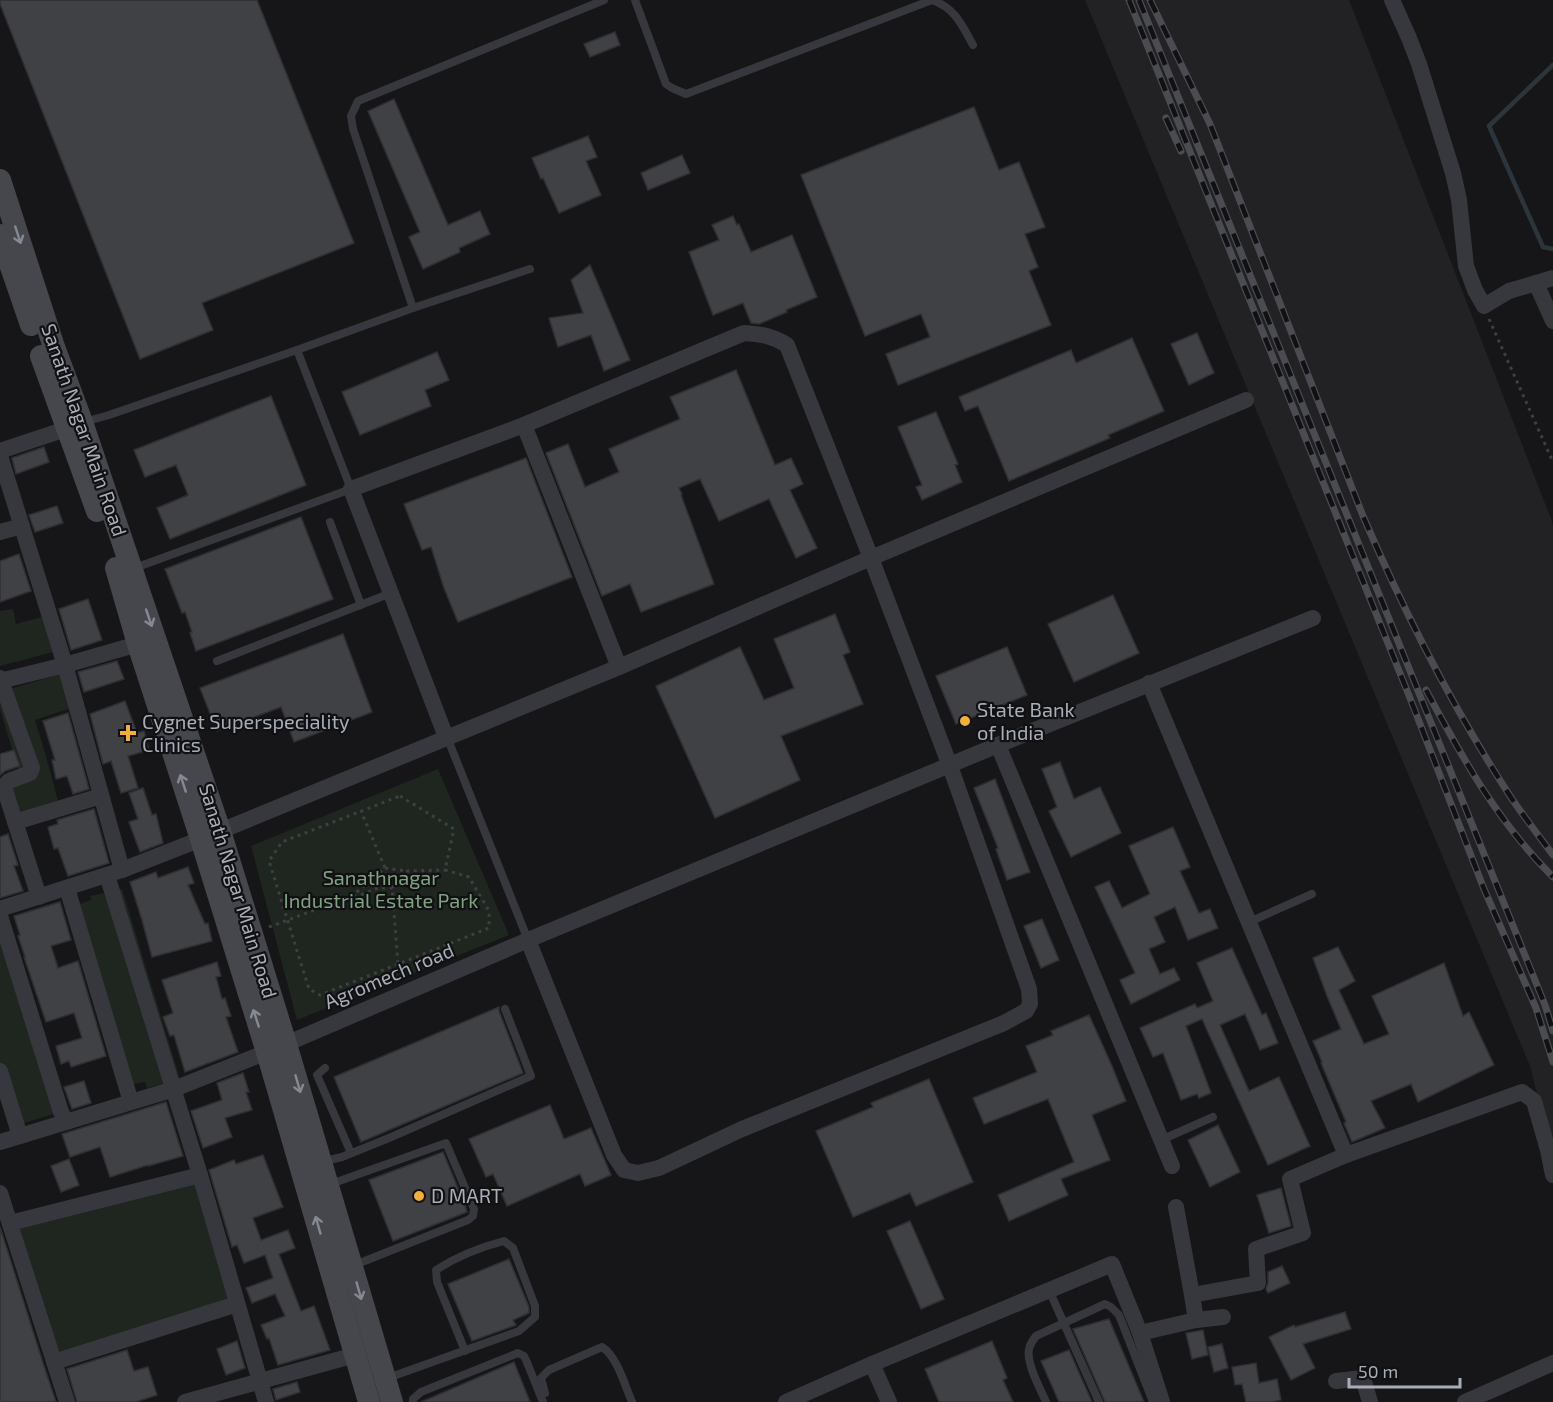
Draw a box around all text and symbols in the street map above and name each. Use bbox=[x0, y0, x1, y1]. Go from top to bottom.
one-way arrow bbox=[13, 225, 24, 244]
street label: Sanath Nagar Main Road bbox=[37, 320, 133, 539]
one-way arrow bbox=[144, 608, 155, 627]
place label: State Bank of India bbox=[977, 697, 1075, 744]
place label: Cygnet Superspeciality Clinics bbox=[142, 709, 350, 756]
marker: State Bank of India bbox=[958, 714, 972, 728]
marker: Cygnet Superspeciality Clinics bbox=[119, 724, 137, 742]
one-way arrow bbox=[177, 774, 188, 793]
street label: Sanath Nagar Main Road bbox=[195, 780, 283, 1001]
park label: Sanathnagar Industrial Estate Park bbox=[283, 865, 479, 912]
street label: Agromech road bbox=[320, 937, 457, 1013]
one-way arrow bbox=[250, 1009, 261, 1028]
one-way arrow bbox=[293, 1074, 304, 1093]
place label: D MART bbox=[431, 1183, 503, 1207]
marker: D MART bbox=[412, 1189, 426, 1203]
one-way arrow bbox=[312, 1216, 323, 1235]
one-way arrow bbox=[354, 1281, 365, 1300]
scale bar bbox=[1349, 1351, 1460, 1389]
text: 50 m bbox=[1358, 1360, 1398, 1382]

